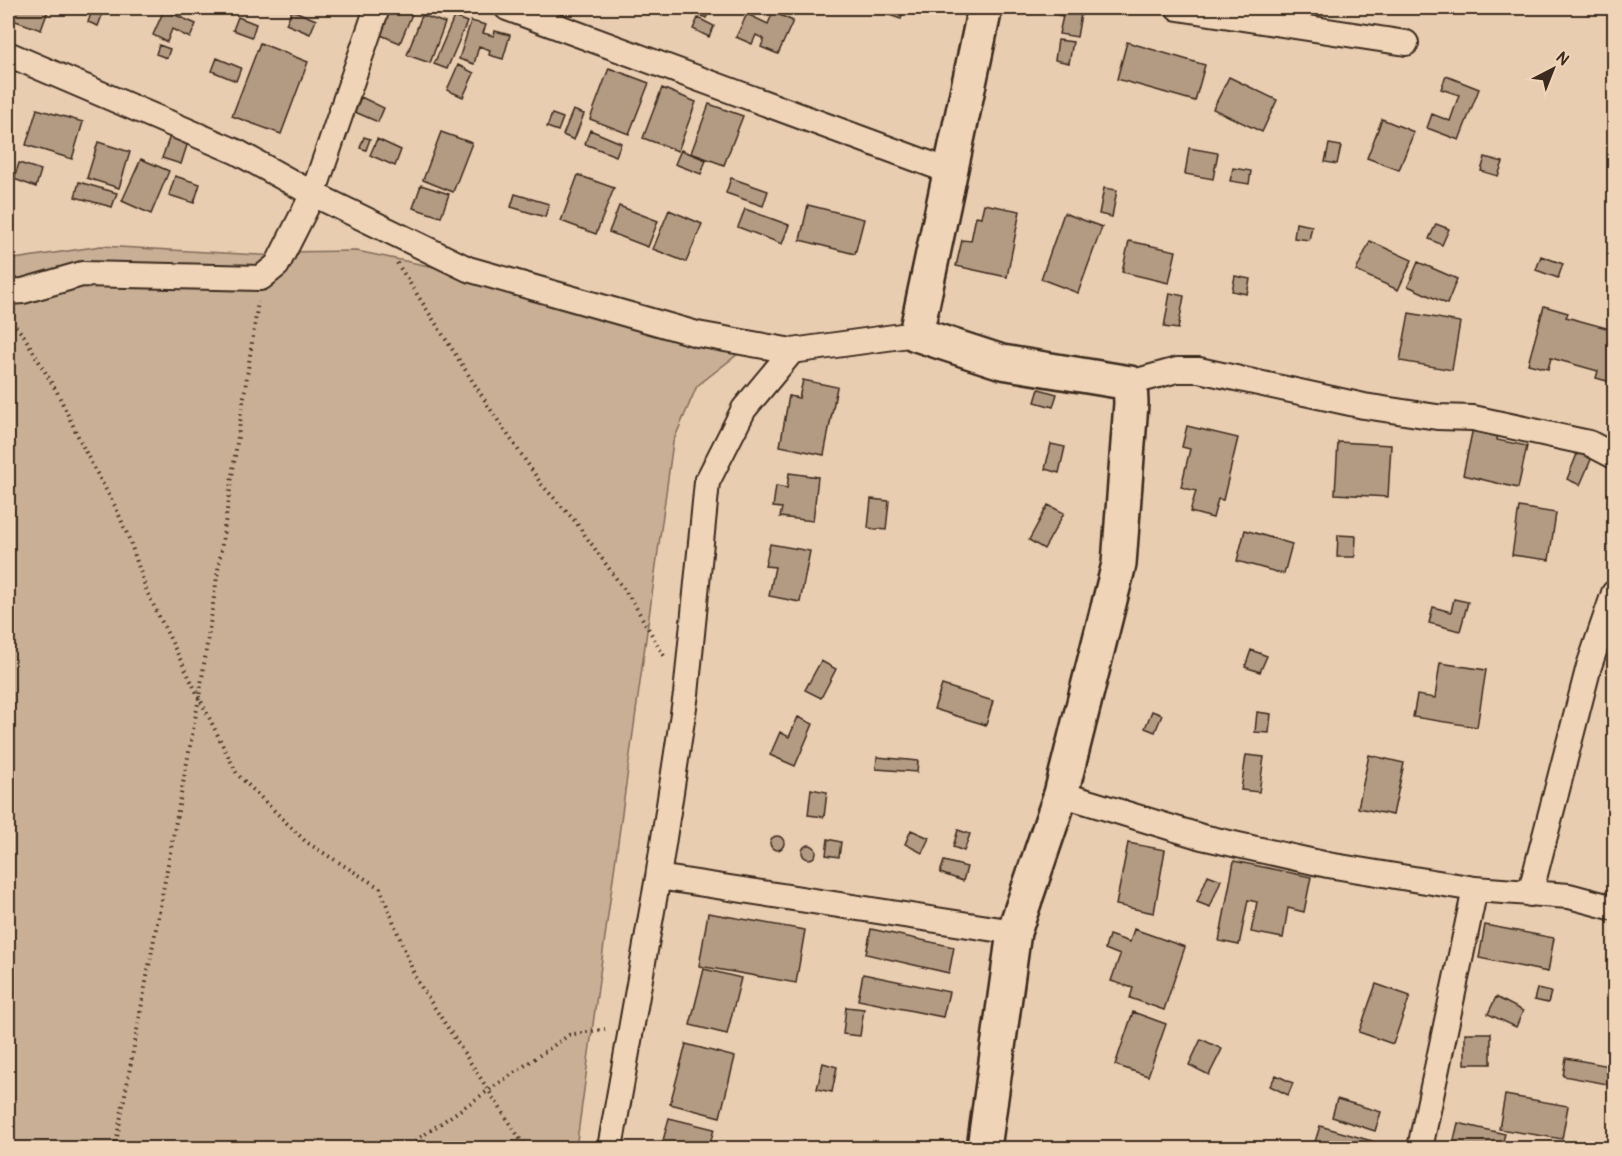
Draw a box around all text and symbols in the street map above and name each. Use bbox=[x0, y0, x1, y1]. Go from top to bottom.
north arrow bbox=[1523, 39, 1583, 99]
text: N bbox=[1552, 48, 1573, 70]

